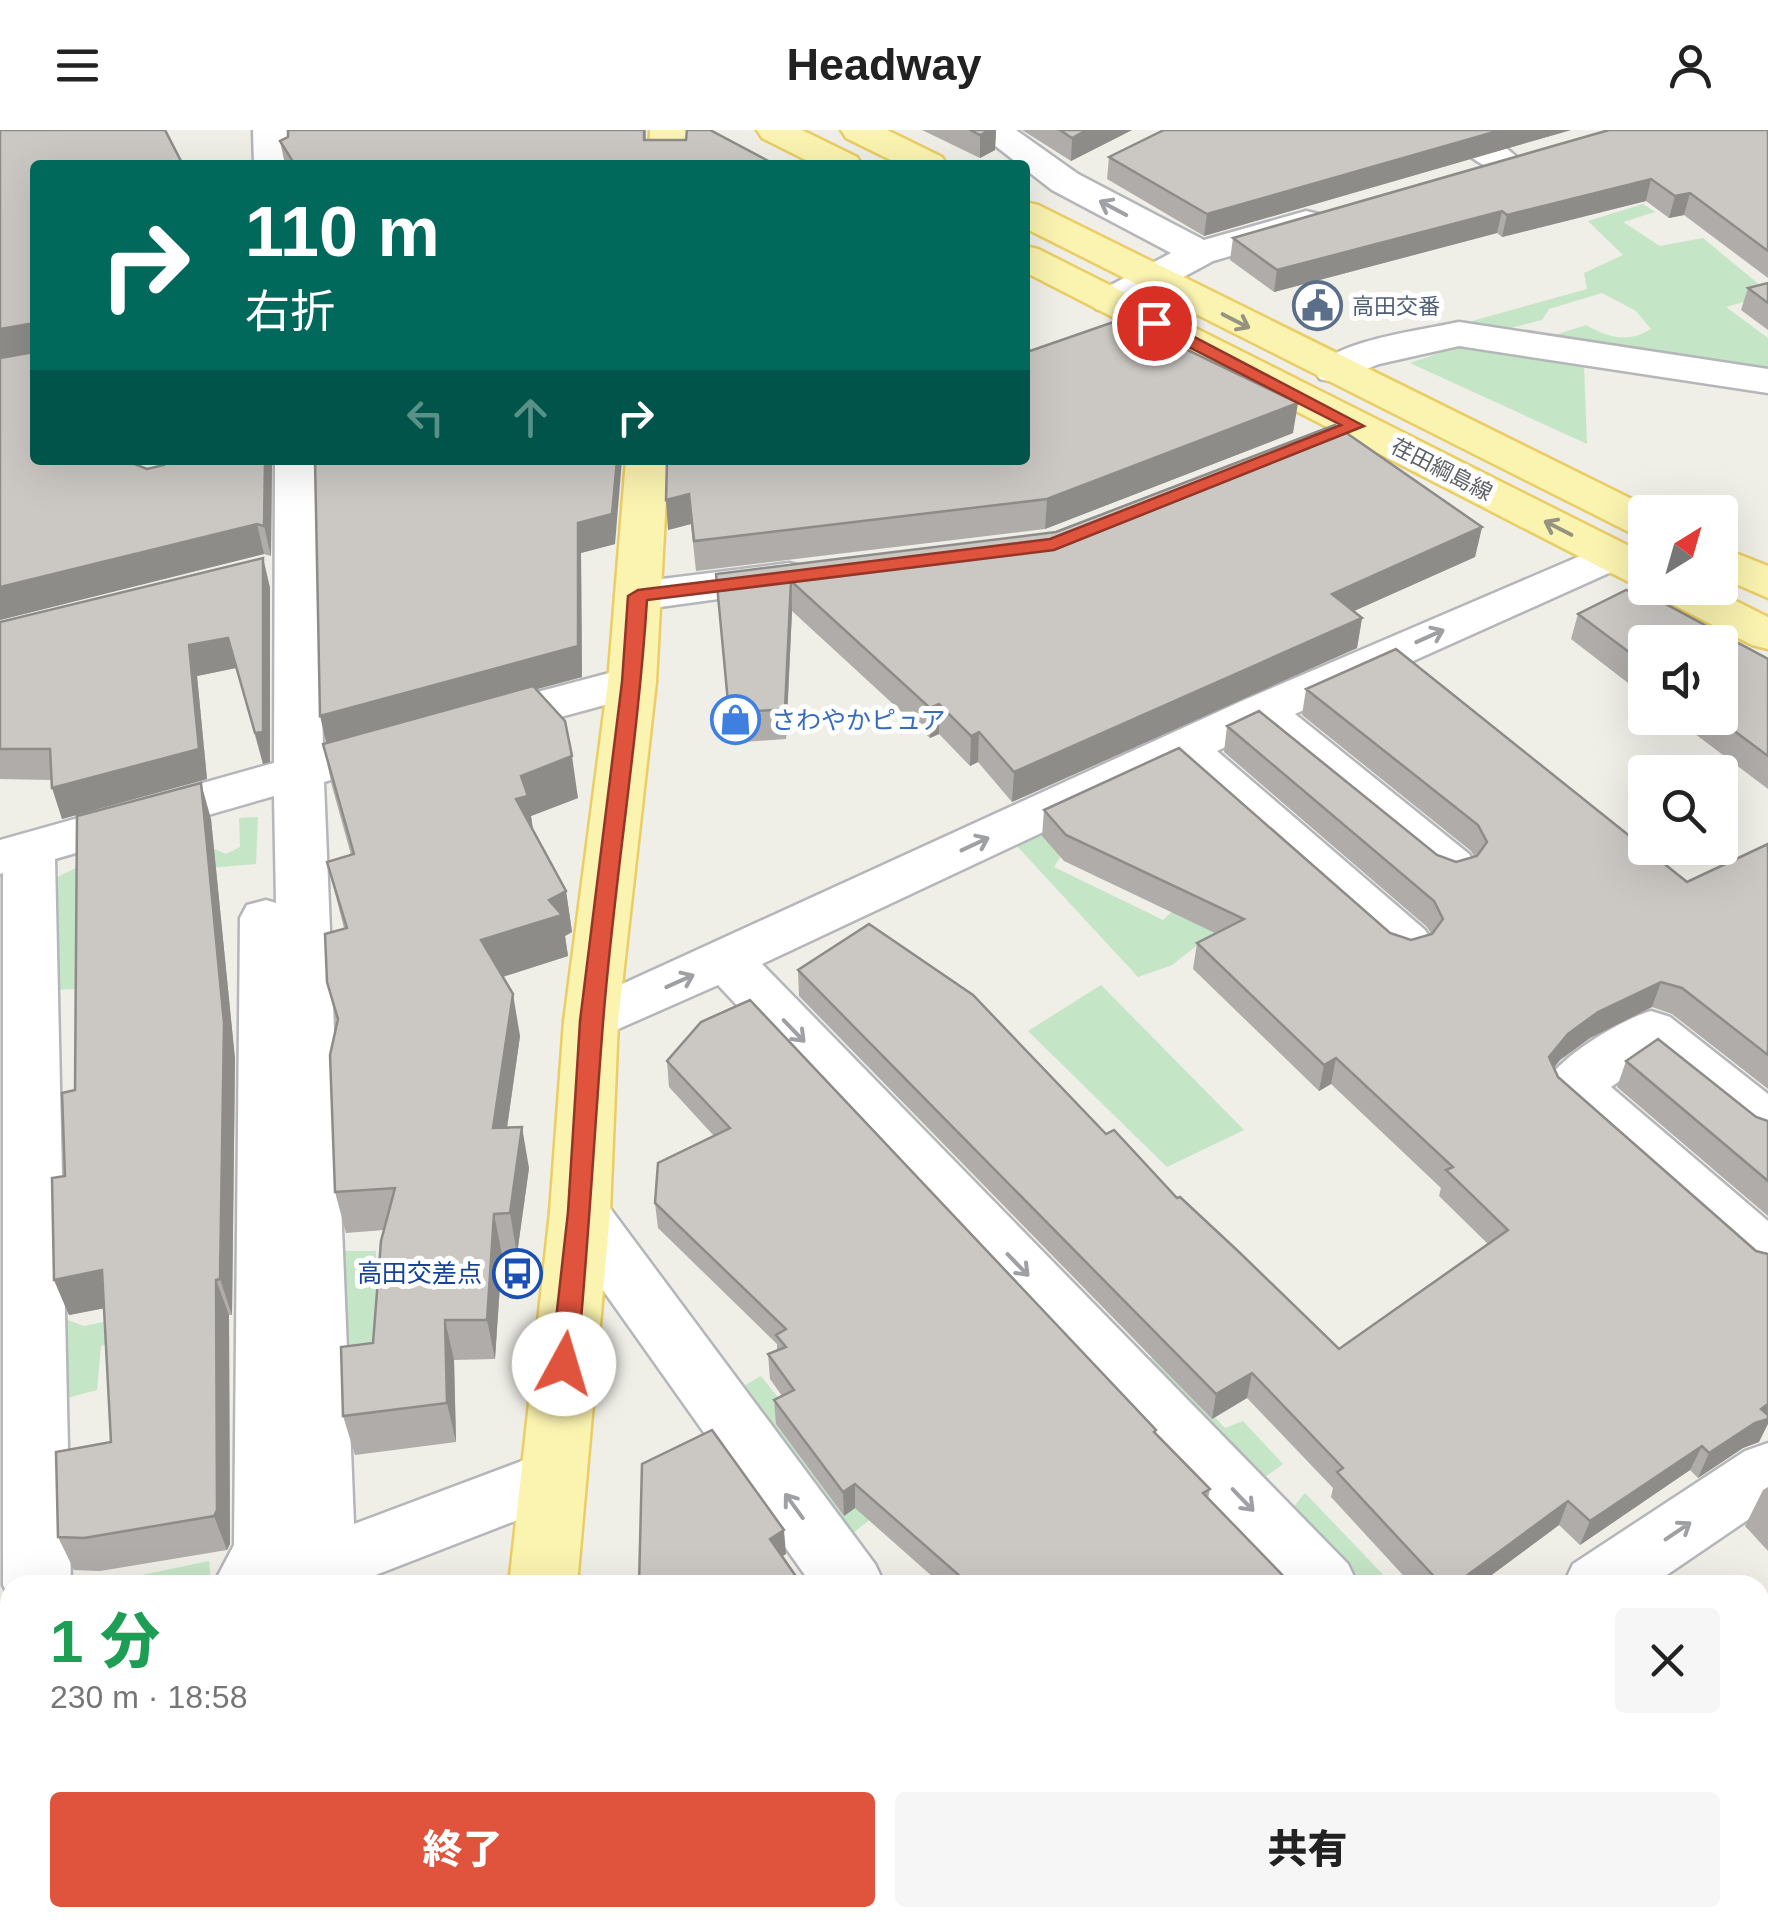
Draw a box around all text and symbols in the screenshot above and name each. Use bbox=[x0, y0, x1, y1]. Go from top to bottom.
icon: menu bbox=[50, 38, 105, 93]
icon: person bbox=[1663, 38, 1718, 93]
text: Headway bbox=[786, 39, 982, 90]
text: 110 m bbox=[245, 193, 440, 271]
one-way arrow bbox=[1099, 197, 1129, 217]
icon: right bbox=[80, 200, 210, 330]
public building icon: 高田交番 bbox=[1291, 280, 1343, 332]
pin bbox=[1112, 281, 1197, 366]
text: 右折 bbox=[245, 286, 335, 337]
place label: 高田交番 bbox=[1352, 294, 1440, 319]
icon: arrive bbox=[1127, 296, 1182, 351]
one-way arrow bbox=[1221, 312, 1251, 331]
icon: left bbox=[398, 390, 453, 445]
icon: ahead bbox=[503, 390, 558, 445]
icon: right bbox=[608, 390, 663, 445]
street label: 荏田綱島線 bbox=[1387, 433, 1496, 506]
north arrow bbox=[1628, 495, 1738, 605]
map controls bbox=[1628, 495, 1738, 865]
one-way arrow bbox=[1544, 517, 1574, 536]
button: sound bbox=[1628, 625, 1738, 735]
one-way arrow bbox=[1414, 626, 1445, 644]
shop icon: さわやかピュア bbox=[710, 694, 762, 746]
place label: さわやかピュア bbox=[771, 706, 946, 734]
button: search bbox=[1628, 755, 1738, 865]
one-way arrow bbox=[959, 834, 990, 852]
one-way arrow bbox=[664, 971, 695, 989]
one-way arrow bbox=[781, 1018, 805, 1042]
bus stop icon: 高田交差点 bbox=[491, 1247, 543, 1299]
one-way arrow bbox=[1006, 1253, 1030, 1277]
place label: 高田交差点 bbox=[357, 1259, 482, 1287]
position arrow bbox=[512, 1312, 616, 1416]
one-way arrow bbox=[1231, 1488, 1255, 1512]
one-way arrow bbox=[784, 1493, 805, 1520]
one-way arrow bbox=[1663, 1520, 1692, 1541]
text: 1 分 bbox=[50, 1608, 160, 1675]
button: close bbox=[1615, 1608, 1720, 1713]
text: 230 m · 18:58 bbox=[50, 1679, 247, 1715]
button: 終了 bbox=[50, 1792, 875, 1907]
button: 共有 bbox=[895, 1792, 1720, 1907]

